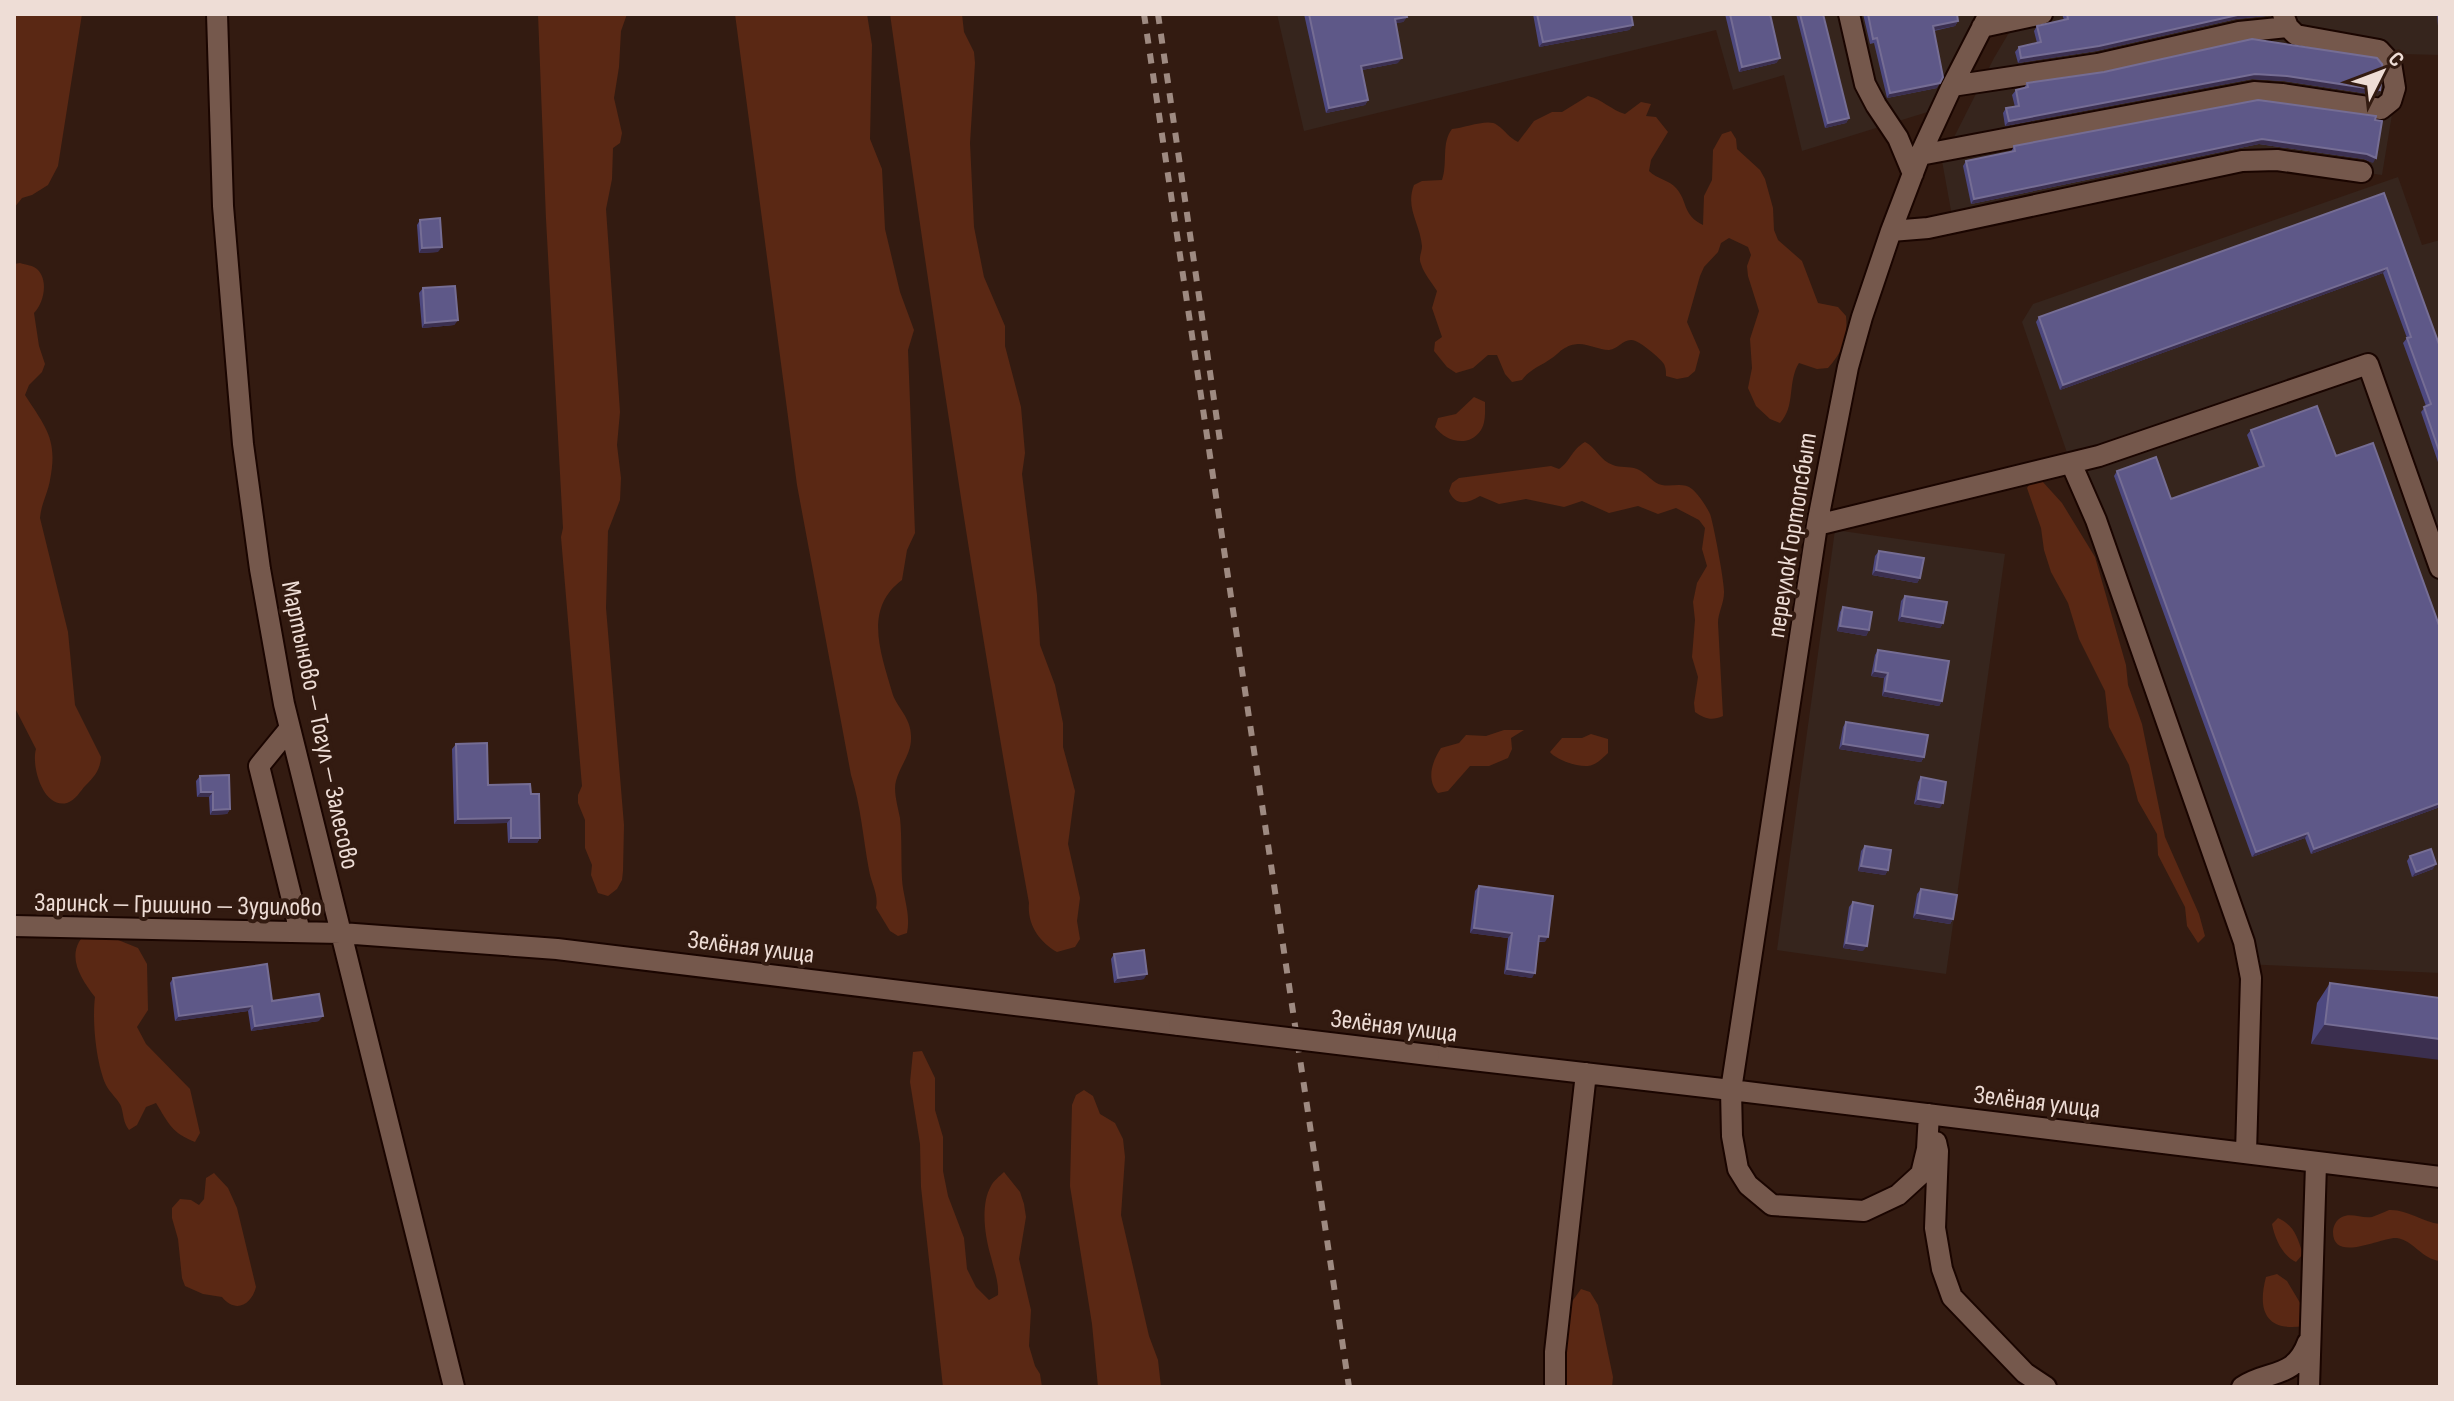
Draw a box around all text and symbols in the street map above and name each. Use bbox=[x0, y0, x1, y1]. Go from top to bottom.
north arrow bbox=[2342, 32, 2422, 112]
text: С bbox=[2382, 46, 2410, 73]
street label: переулок Гортопсбыт bbox=[1761, 430, 1824, 640]
street label: Мартыново — Тогул — Залесово bbox=[274, 578, 365, 872]
street label: Заринск — Гришино — Зудилово bbox=[34, 887, 322, 924]
street label: Зелёная улица bbox=[686, 924, 816, 971]
street label: Зелёная улица bbox=[1329, 1003, 1459, 1050]
street label: Зелёная улица bbox=[1972, 1079, 2102, 1126]

